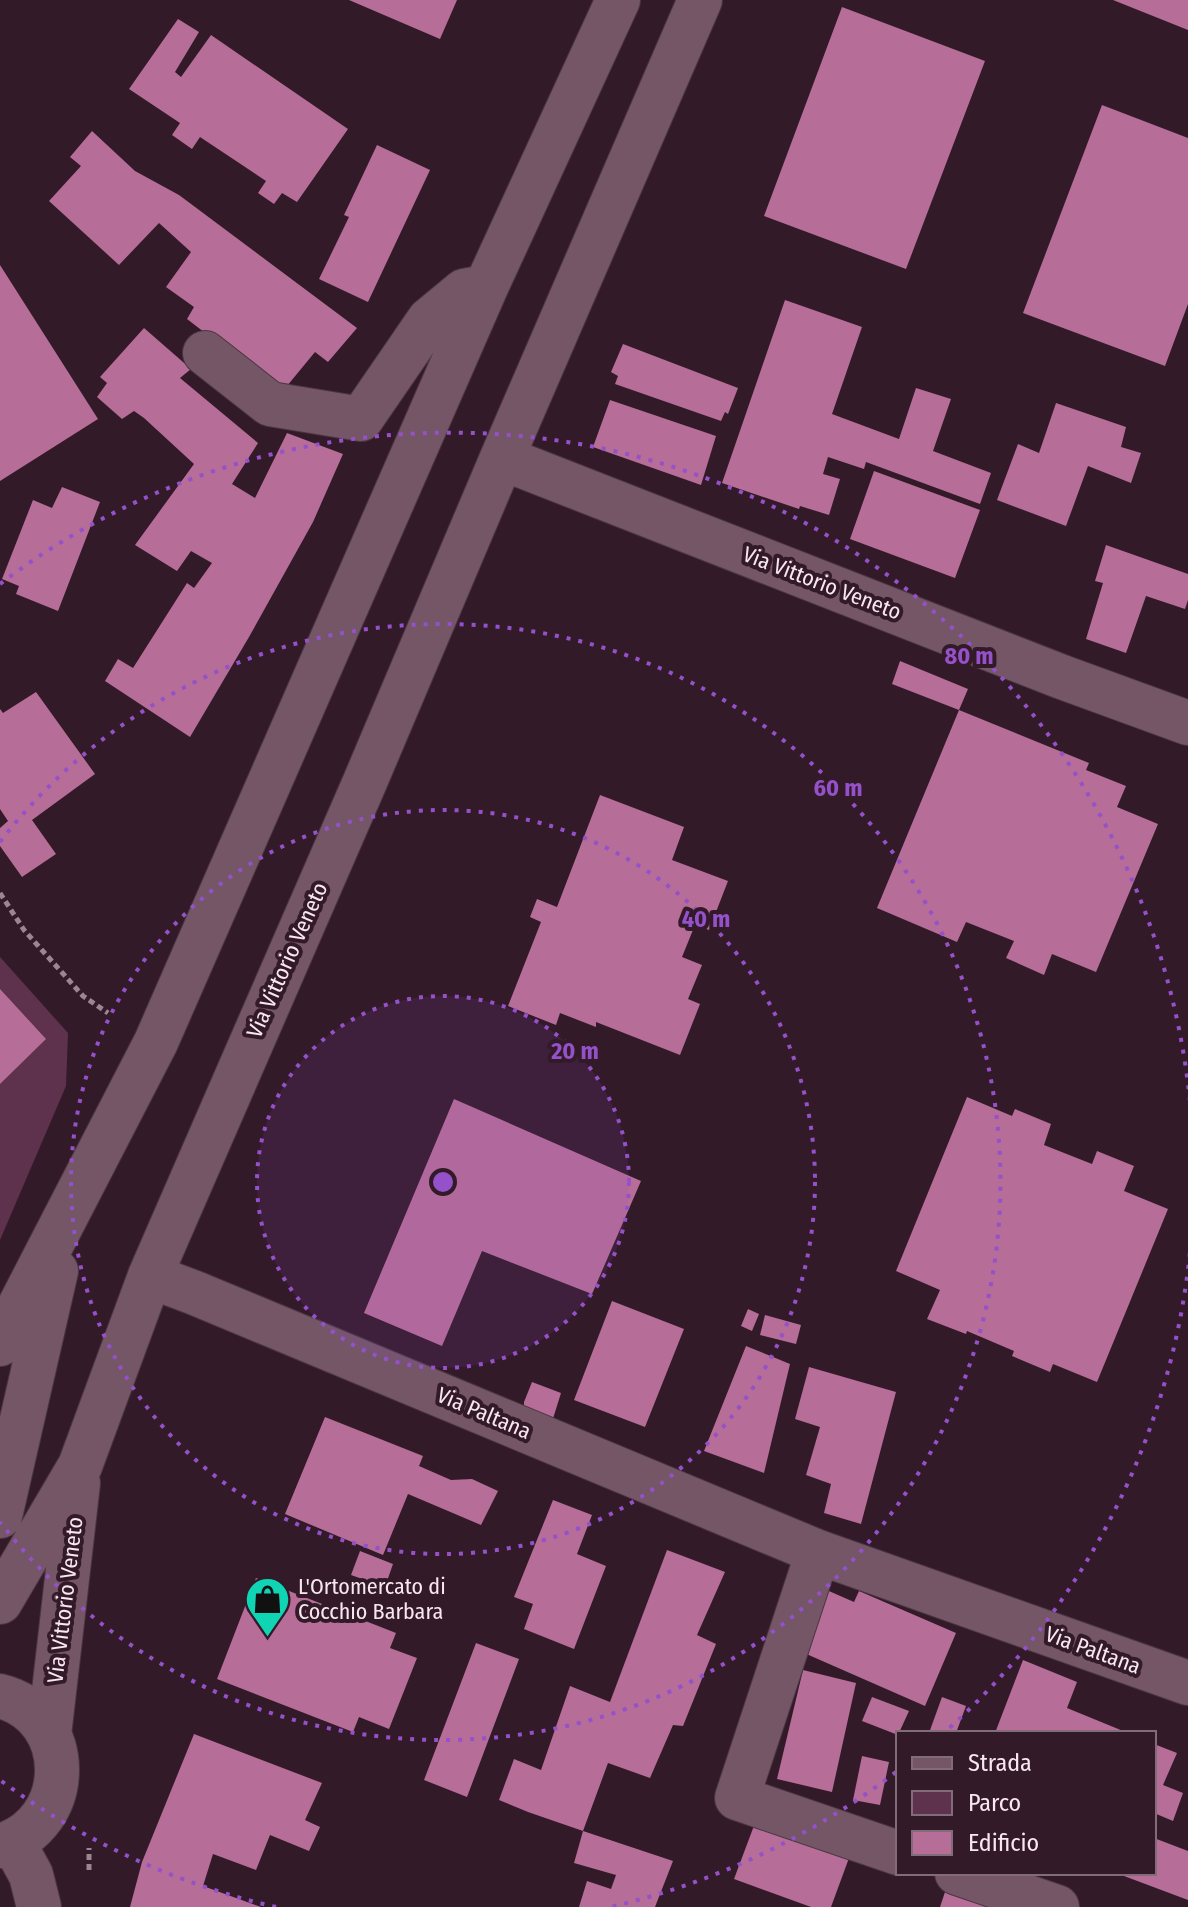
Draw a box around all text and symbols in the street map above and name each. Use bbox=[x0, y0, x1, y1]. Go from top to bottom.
street label: Via Vittorio Veneto bbox=[739, 540, 905, 626]
text: 80 m bbox=[944, 642, 994, 670]
text: 60 m bbox=[814, 774, 862, 802]
street label: Via Vittorio Veneto bbox=[241, 878, 333, 1042]
text: 40 m bbox=[682, 905, 730, 933]
text: 20 m bbox=[550, 1037, 599, 1065]
centre of rings bbox=[429, 1168, 457, 1196]
street label: Via Paltana bbox=[433, 1381, 535, 1445]
street label: Via Vittorio Veneto bbox=[41, 1515, 89, 1685]
place label: L'Ortomercato di Cocchio Barbara bbox=[298, 1573, 446, 1625]
shop icon: L'Ortomercato di Cocchio Barbara bbox=[243, 1575, 291, 1638]
street label: Via Paltana bbox=[1042, 1620, 1144, 1680]
legend bbox=[896, 1731, 1156, 1875]
text: Strada bbox=[968, 1749, 1032, 1777]
text: Parco bbox=[968, 1789, 1021, 1817]
text: Edificio bbox=[968, 1829, 1039, 1857]

